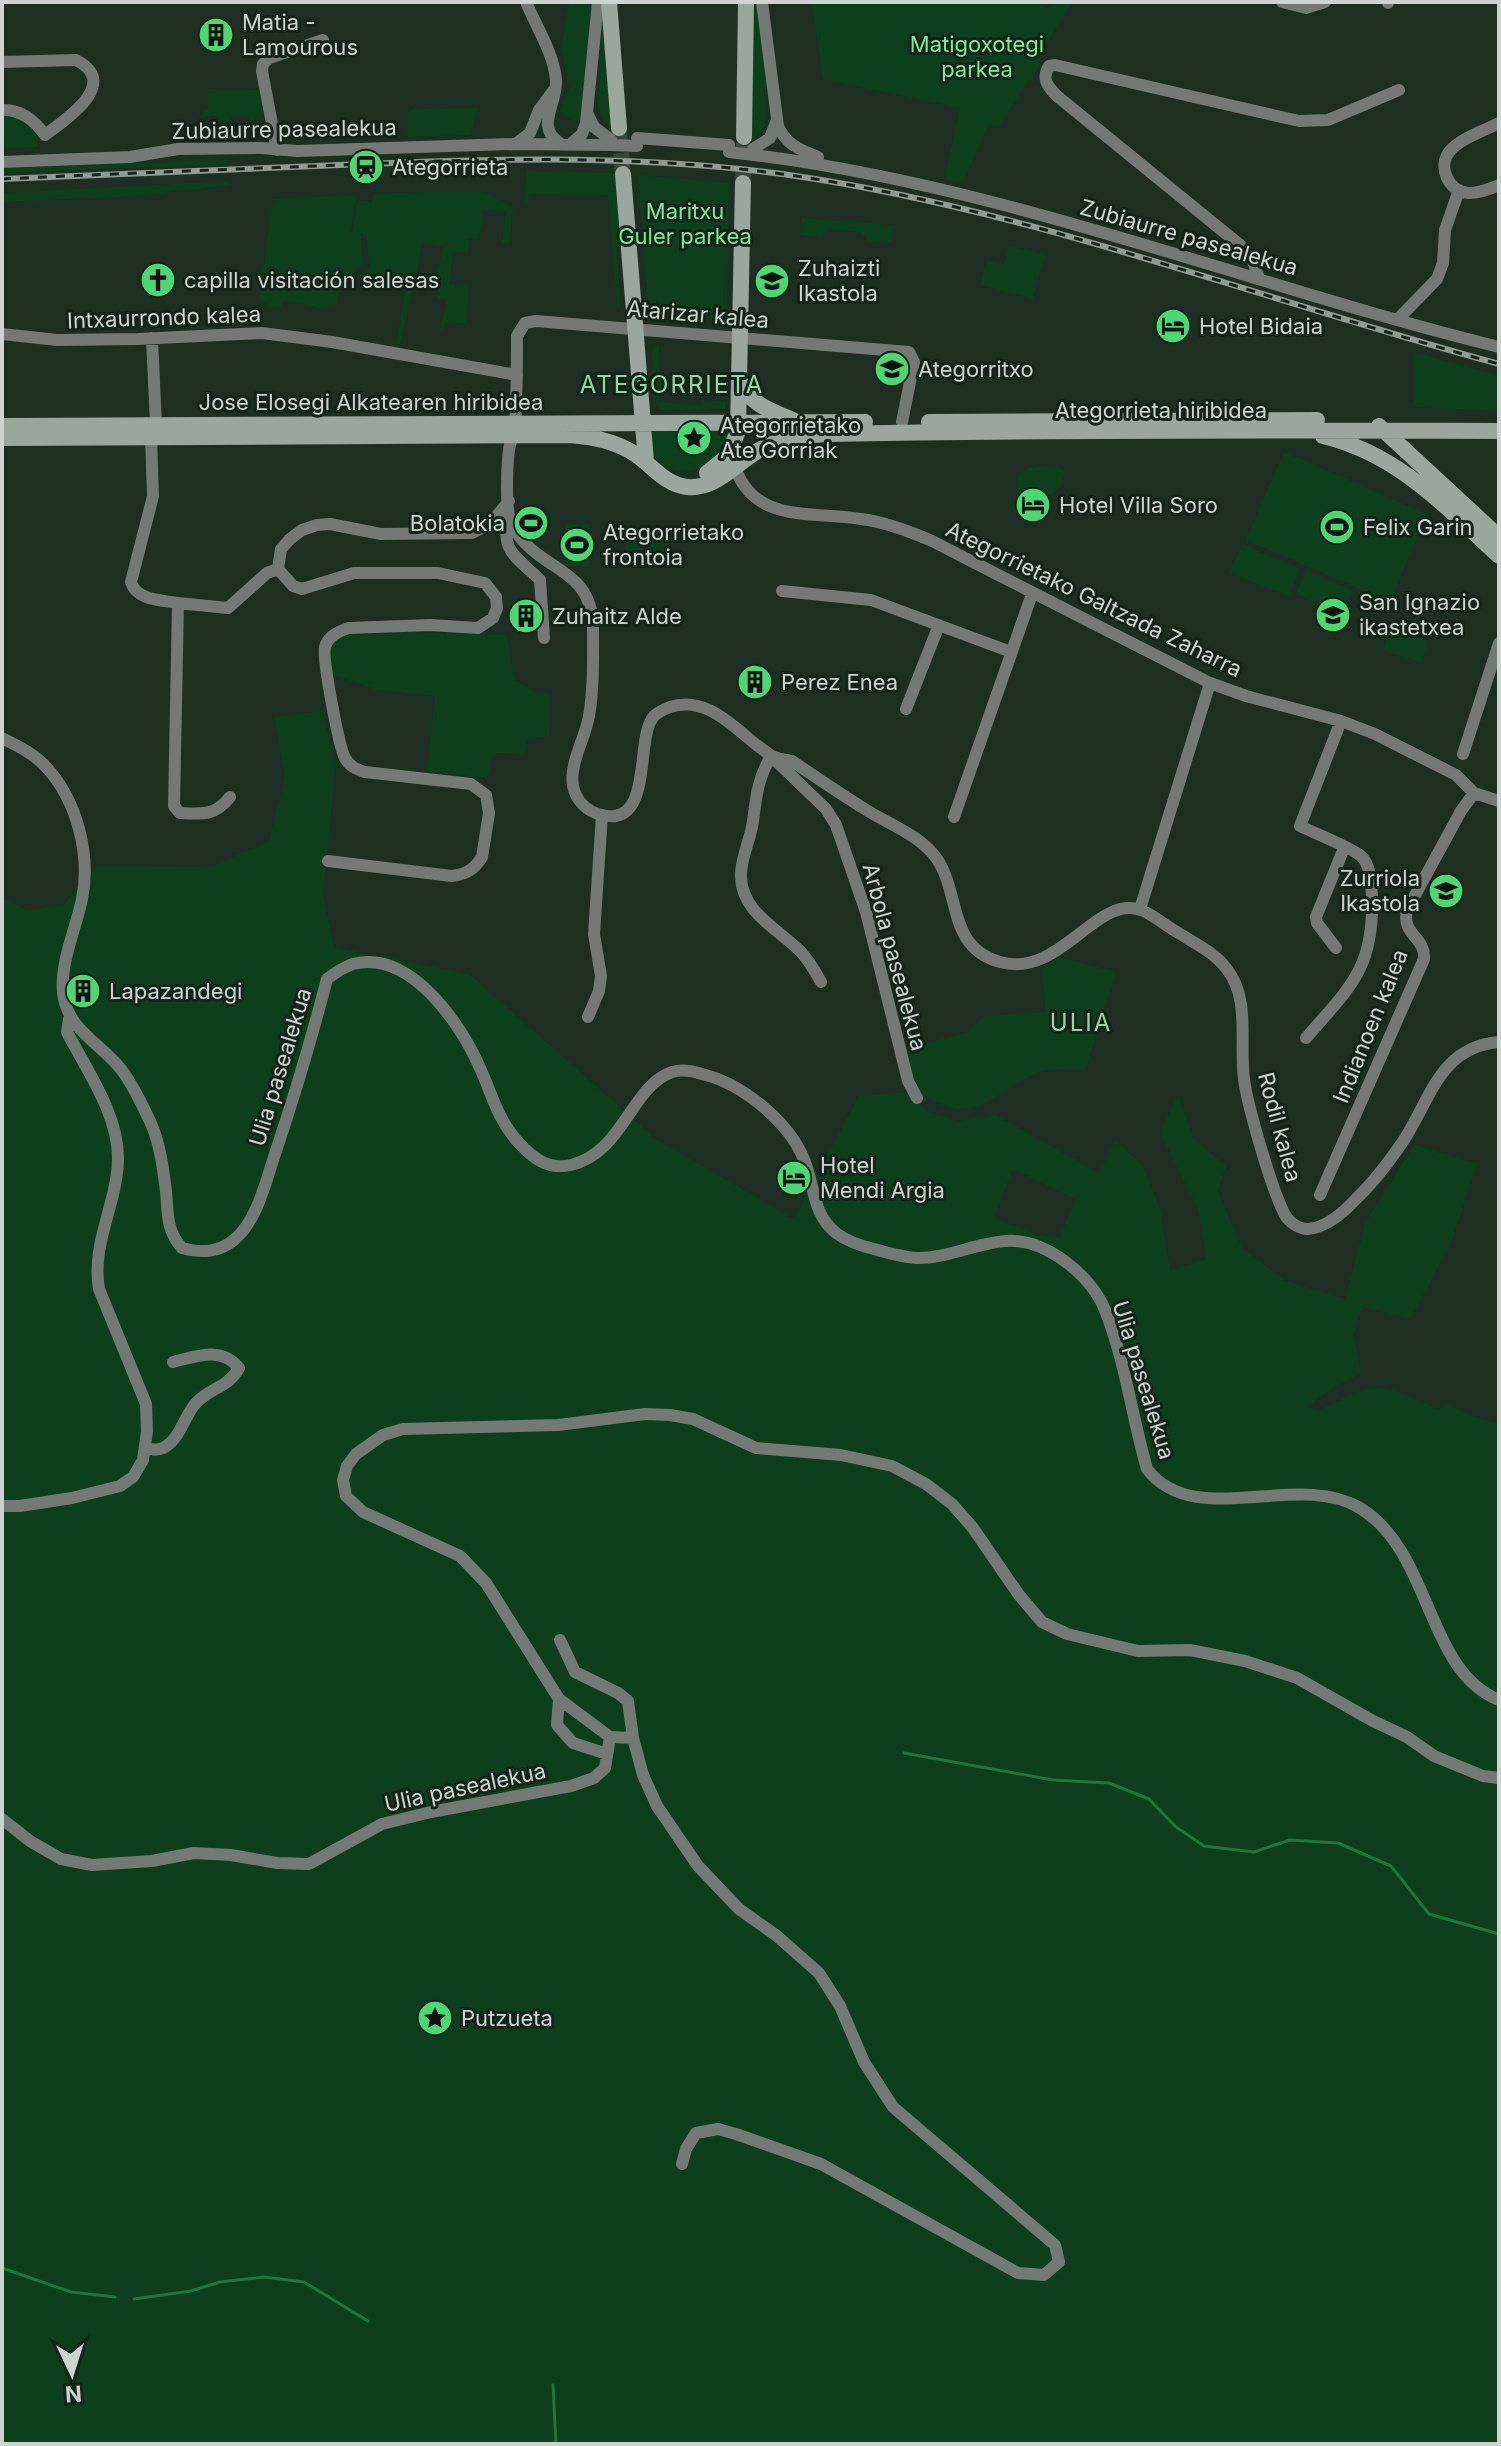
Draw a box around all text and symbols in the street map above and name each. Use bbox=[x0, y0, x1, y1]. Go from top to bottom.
place label: Matia - Lamourous bbox=[242, 9, 358, 60]
building icon: Matia - Lamourous bbox=[197, 16, 235, 54]
park label: Matigoxotegi parkea bbox=[910, 31, 1044, 82]
street label: Zubiaurre pasealekua bbox=[171, 114, 397, 144]
station icon: Ategorrieta bbox=[347, 148, 385, 186]
place label: Ategorrieta bbox=[392, 154, 508, 180]
street label: Zubiaurre pasealekua bbox=[1077, 193, 1301, 281]
park label: Maritxu Guler parkea bbox=[618, 198, 752, 249]
place label: Zuhaizti Ikastola bbox=[798, 255, 880, 306]
church icon: capilla visitación salesas bbox=[139, 261, 177, 299]
school or university icon: Zuhaizti Ikastola bbox=[753, 262, 791, 300]
place label: capilla visitación salesas bbox=[184, 267, 439, 293]
street label: Atarizar kalea bbox=[626, 295, 770, 333]
street label: Intxaurrondo kalea bbox=[66, 301, 262, 333]
hotel icon: Hotel Bidaia bbox=[1154, 307, 1192, 345]
place label: Hotel Bidaia bbox=[1199, 313, 1323, 339]
school or university icon: Ategorritxo bbox=[873, 350, 911, 388]
place label: Ategorritxo bbox=[918, 356, 1034, 382]
district label: ATEGORRIETA bbox=[580, 370, 764, 399]
street label: Jose Elosegi Alkatearen hiribidea bbox=[199, 389, 543, 415]
street label: Ategorrieta hiribidea bbox=[1055, 397, 1267, 423]
place label: Ategorrietako Ate Gorriak bbox=[720, 412, 861, 463]
place icon: Ategorrietako Ate Gorriak bbox=[675, 419, 713, 457]
hotel icon: Hotel Villa Soro bbox=[1014, 486, 1052, 524]
place label: Hotel Villa Soro bbox=[1059, 492, 1218, 518]
sports icon: Bolatokia bbox=[512, 504, 550, 542]
sports icon: Felix Garin bbox=[1318, 508, 1356, 546]
place label: Bolatokia bbox=[410, 510, 505, 536]
place label: Felix Garin bbox=[1363, 514, 1473, 540]
street label: Ategorrietako Galtzada Zaharra bbox=[942, 516, 1246, 682]
place label: Ategorrietako frontoia bbox=[603, 519, 744, 570]
sports icon: Ategorrietako frontoia bbox=[558, 526, 596, 564]
place label: San Ignazio ikastetxea bbox=[1359, 589, 1480, 640]
school or university icon: San Ignazio ikastetxea bbox=[1314, 596, 1352, 634]
building icon: Zuhaitz Alde bbox=[507, 597, 545, 635]
place label: Zuhaitz Alde bbox=[552, 603, 682, 629]
building icon: Perez Enea bbox=[736, 663, 774, 701]
place label: Perez Enea bbox=[781, 669, 898, 695]
street label: Arbola pasealekua bbox=[857, 860, 933, 1054]
place label: Zurriola Ikastola bbox=[1340, 865, 1420, 916]
school or university icon: Zurriola Ikastola bbox=[1427, 872, 1465, 910]
street label: Indianoen kalea bbox=[1327, 945, 1413, 1107]
building icon: Lapazandegi bbox=[64, 972, 102, 1010]
place label: Lapazandegi bbox=[109, 978, 242, 1004]
street label: Ulia pasealekua bbox=[244, 985, 316, 1149]
district label: ULIA bbox=[1050, 1008, 1112, 1037]
street label: Rodil kalea bbox=[1253, 1069, 1307, 1185]
place label: Hotel Mendi Argia bbox=[820, 1152, 945, 1203]
hotel icon: Hotel Mendi Argia bbox=[775, 1159, 813, 1197]
street label: Ulia pasealekua bbox=[1108, 1298, 1180, 1462]
street label: Ulia pasealekua bbox=[382, 1757, 548, 1817]
place icon: Putzueta bbox=[416, 1999, 454, 2037]
place label: Putzueta bbox=[461, 2005, 553, 2031]
north arrow bbox=[32, 2334, 112, 2414]
text: N bbox=[64, 2380, 83, 2408]

